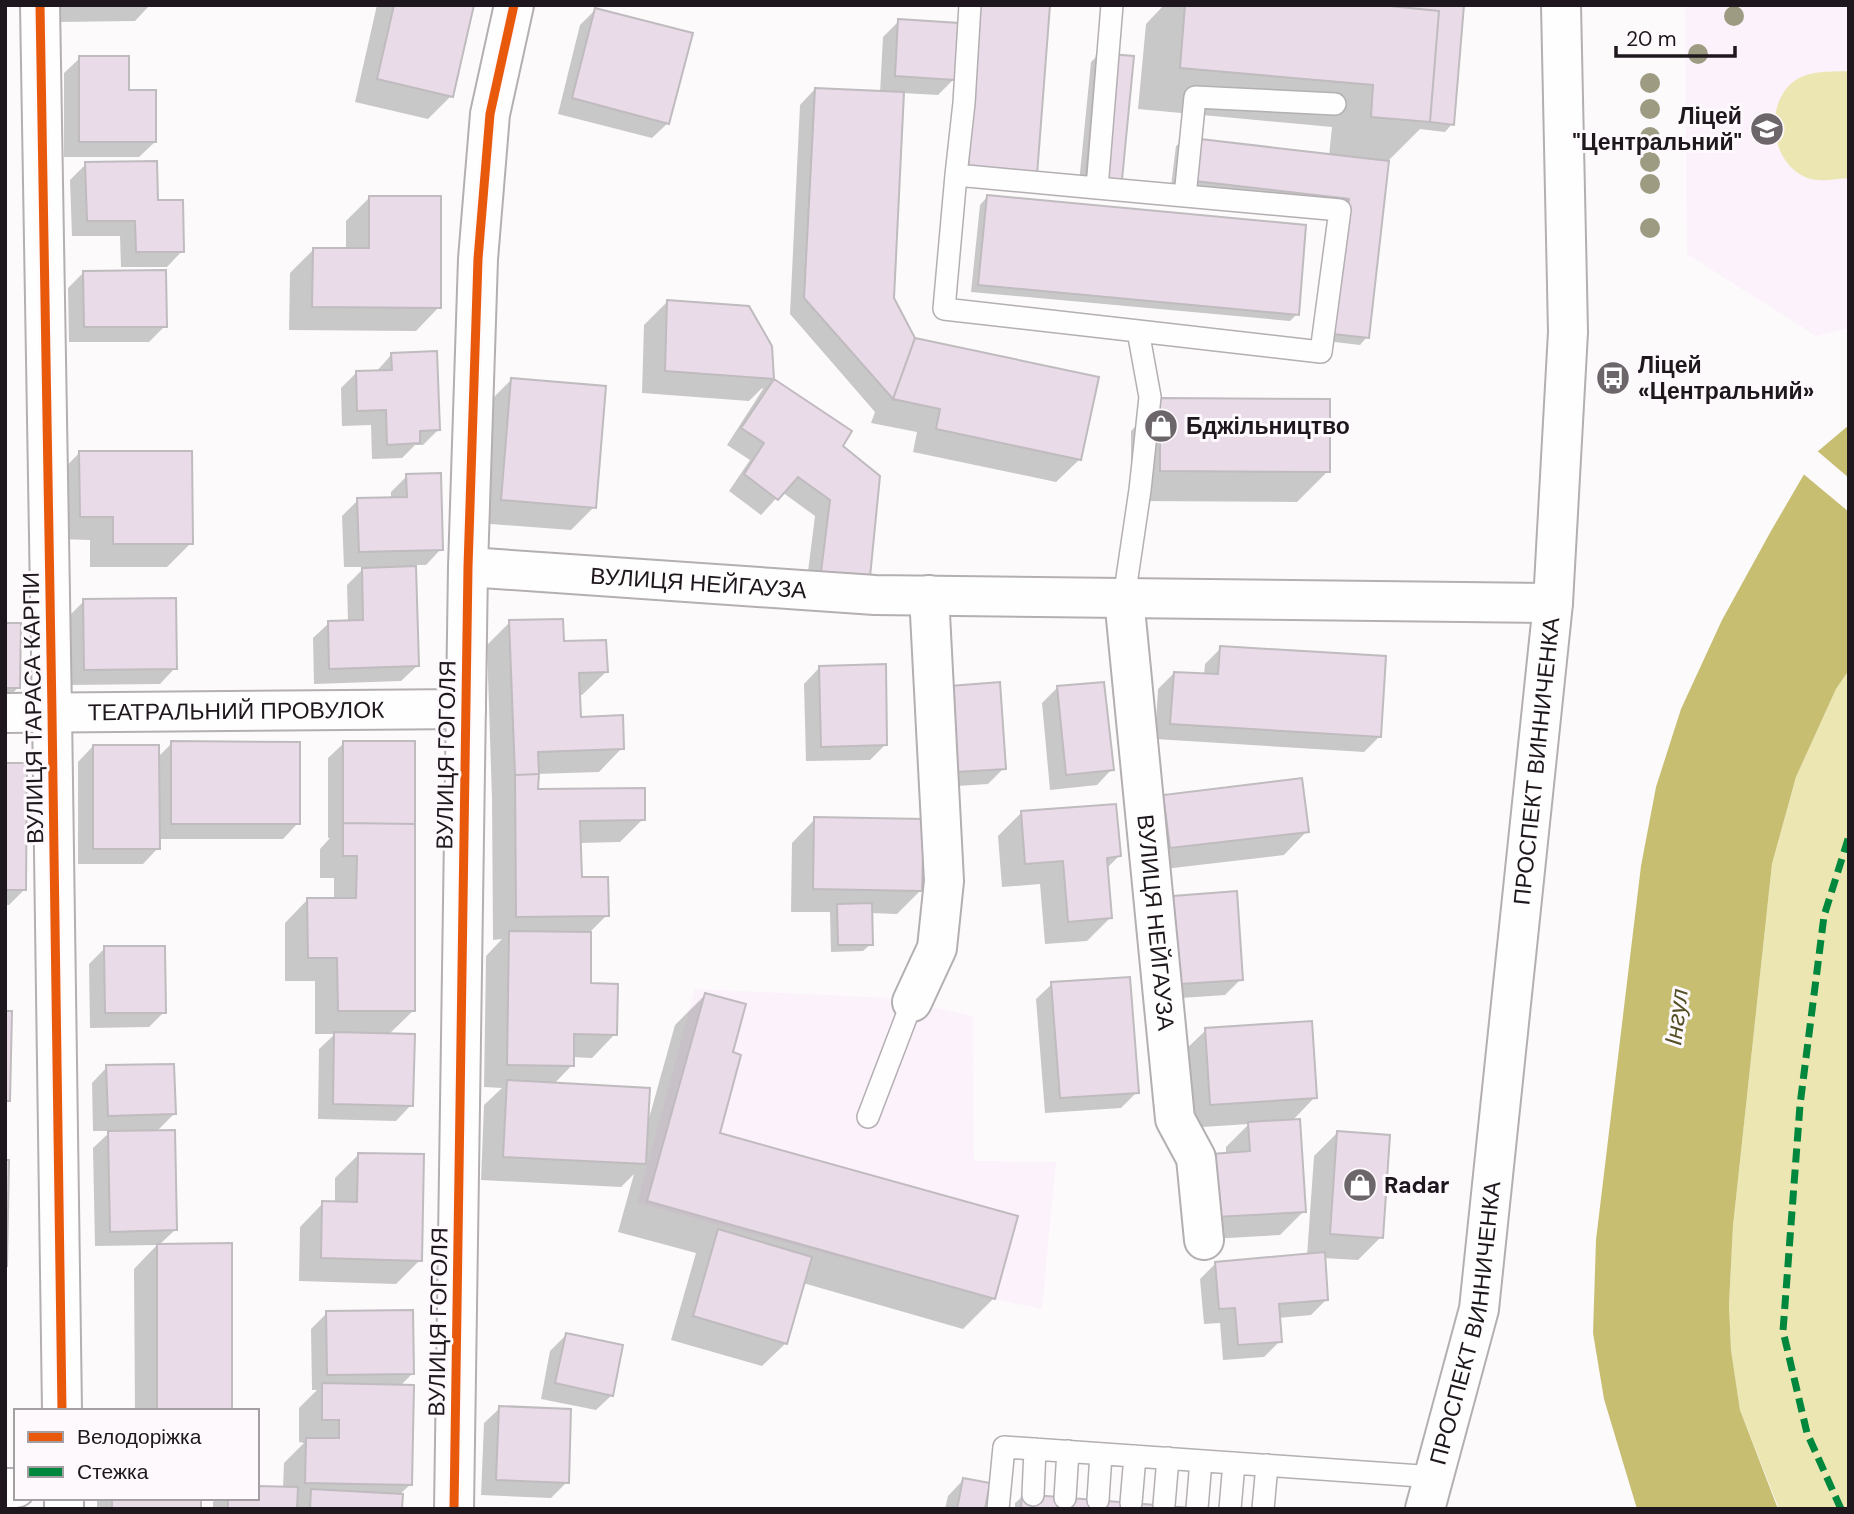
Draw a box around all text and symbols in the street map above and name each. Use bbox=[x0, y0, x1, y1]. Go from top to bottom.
scale bar bbox=[1616, 14, 1735, 58]
text: 20 m bbox=[1626, 25, 1677, 53]
place label: Ліцей "Центральний" bbox=[1572, 101, 1742, 157]
school or university icon: Ліцей "Центральний" bbox=[1748, 110, 1786, 148]
place label: Ліцей «Центральний» bbox=[1638, 350, 1814, 406]
bus stop icon: Ліцей «Центральний» bbox=[1594, 359, 1632, 397]
shop icon: Бджільництво bbox=[1142, 407, 1180, 445]
place label: Бджільництво bbox=[1186, 411, 1350, 441]
street label: ВУЛИЦЯ НЕЙГАУЗА bbox=[589, 560, 808, 605]
street label: ВУЛИЦЯ ТАРАСА КАРПИ bbox=[16, 572, 50, 844]
street label: ПРОСПЕКТ ВИННИЧЕНКА bbox=[1506, 615, 1566, 906]
street label: ВУЛИЦЯ ГОГОЛЯ bbox=[429, 660, 463, 850]
street label: ТЕАТРАЛЬНИЙ ПРОВУЛОК bbox=[87, 695, 385, 727]
street label: ВУЛИЦЯ НЕЙГАУЗА bbox=[1130, 813, 1181, 1033]
water label: Інгул bbox=[1657, 986, 1695, 1047]
shop icon: Radar bbox=[1341, 1166, 1379, 1204]
place label: Radar bbox=[1384, 1170, 1449, 1200]
street label: ПРОСПЕКТ ВИННИЧЕНКА bbox=[1423, 1179, 1507, 1468]
street label: ВУЛИЦЯ ГОГОЛЯ bbox=[421, 1227, 455, 1417]
legend bbox=[14, 1409, 259, 1500]
text: Велодоріжка bbox=[77, 1423, 202, 1451]
text: Стежка bbox=[77, 1458, 149, 1486]

